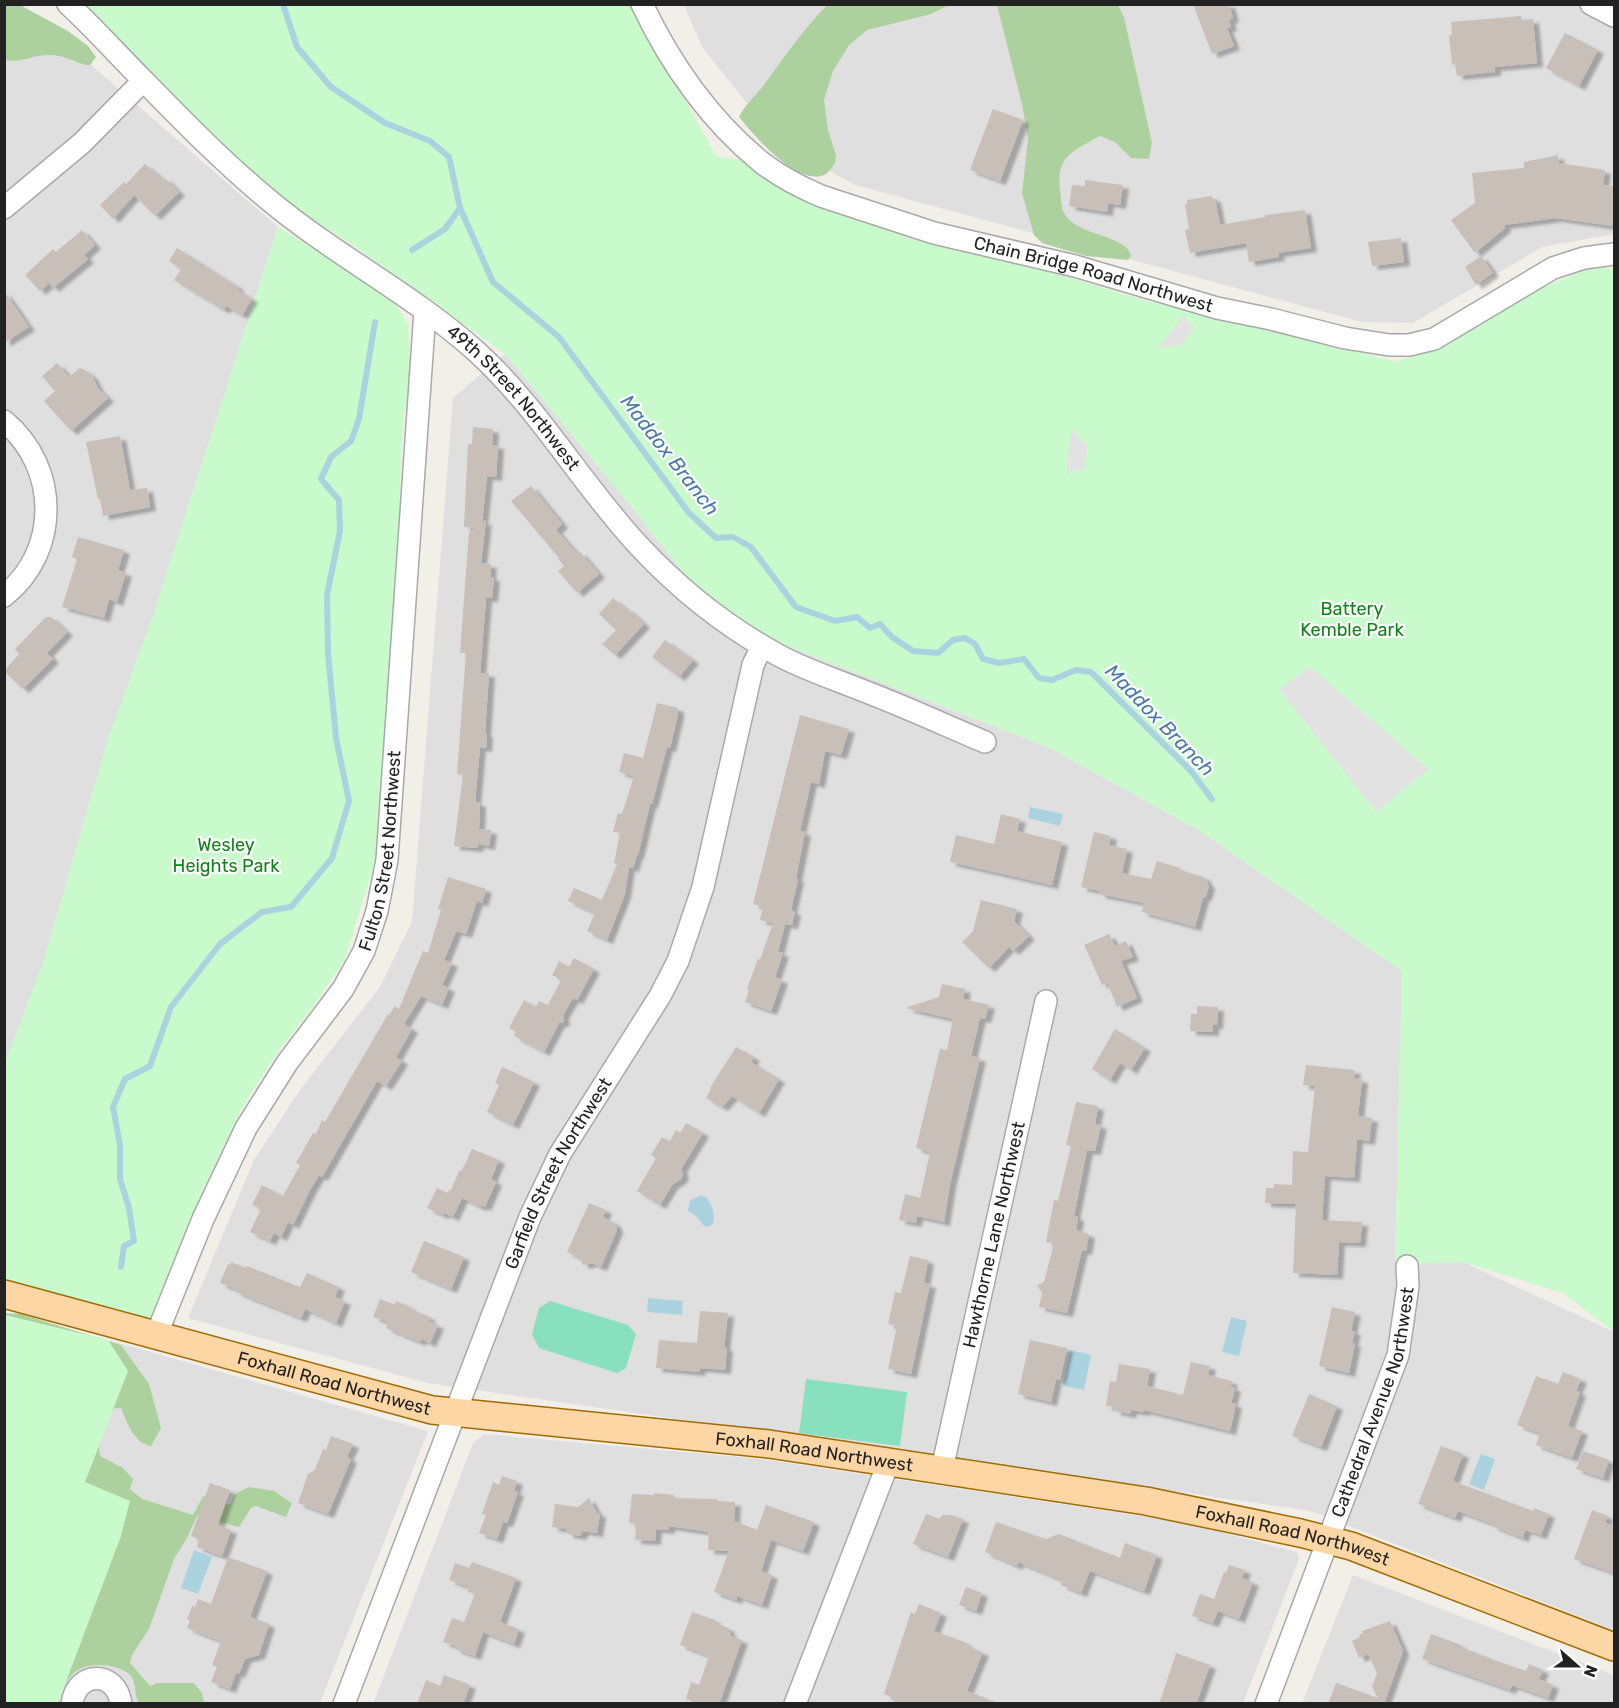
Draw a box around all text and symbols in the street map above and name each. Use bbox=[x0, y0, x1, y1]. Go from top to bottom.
street label: Chain Bridge Road Northwest bbox=[972, 232, 1216, 317]
street label: 49th Street Northwest bbox=[442, 320, 584, 475]
water label: Maddox Branch bbox=[615, 390, 725, 520]
park label: Battery Kemble Park bbox=[1300, 598, 1404, 641]
water label: Maddox Branch bbox=[1100, 659, 1220, 781]
street label: Fulton Street Northwest bbox=[354, 750, 406, 954]
park label: Wesley Heights Park bbox=[173, 834, 280, 877]
street label: Garfield Street Northwest bbox=[500, 1073, 617, 1272]
street label: Hawthorne Lane Northwest bbox=[958, 1119, 1030, 1350]
street label: Cathedral Avenue Northwest bbox=[1327, 1286, 1419, 1520]
street label: Foxhall Road Northwest bbox=[235, 1347, 433, 1420]
street label: Foxhall Road Northwest bbox=[714, 1428, 915, 1477]
street label: Foxhall Road Northwest bbox=[1194, 1501, 1393, 1571]
north arrow bbox=[1547, 1636, 1607, 1696]
text: N bbox=[1580, 1662, 1601, 1680]

